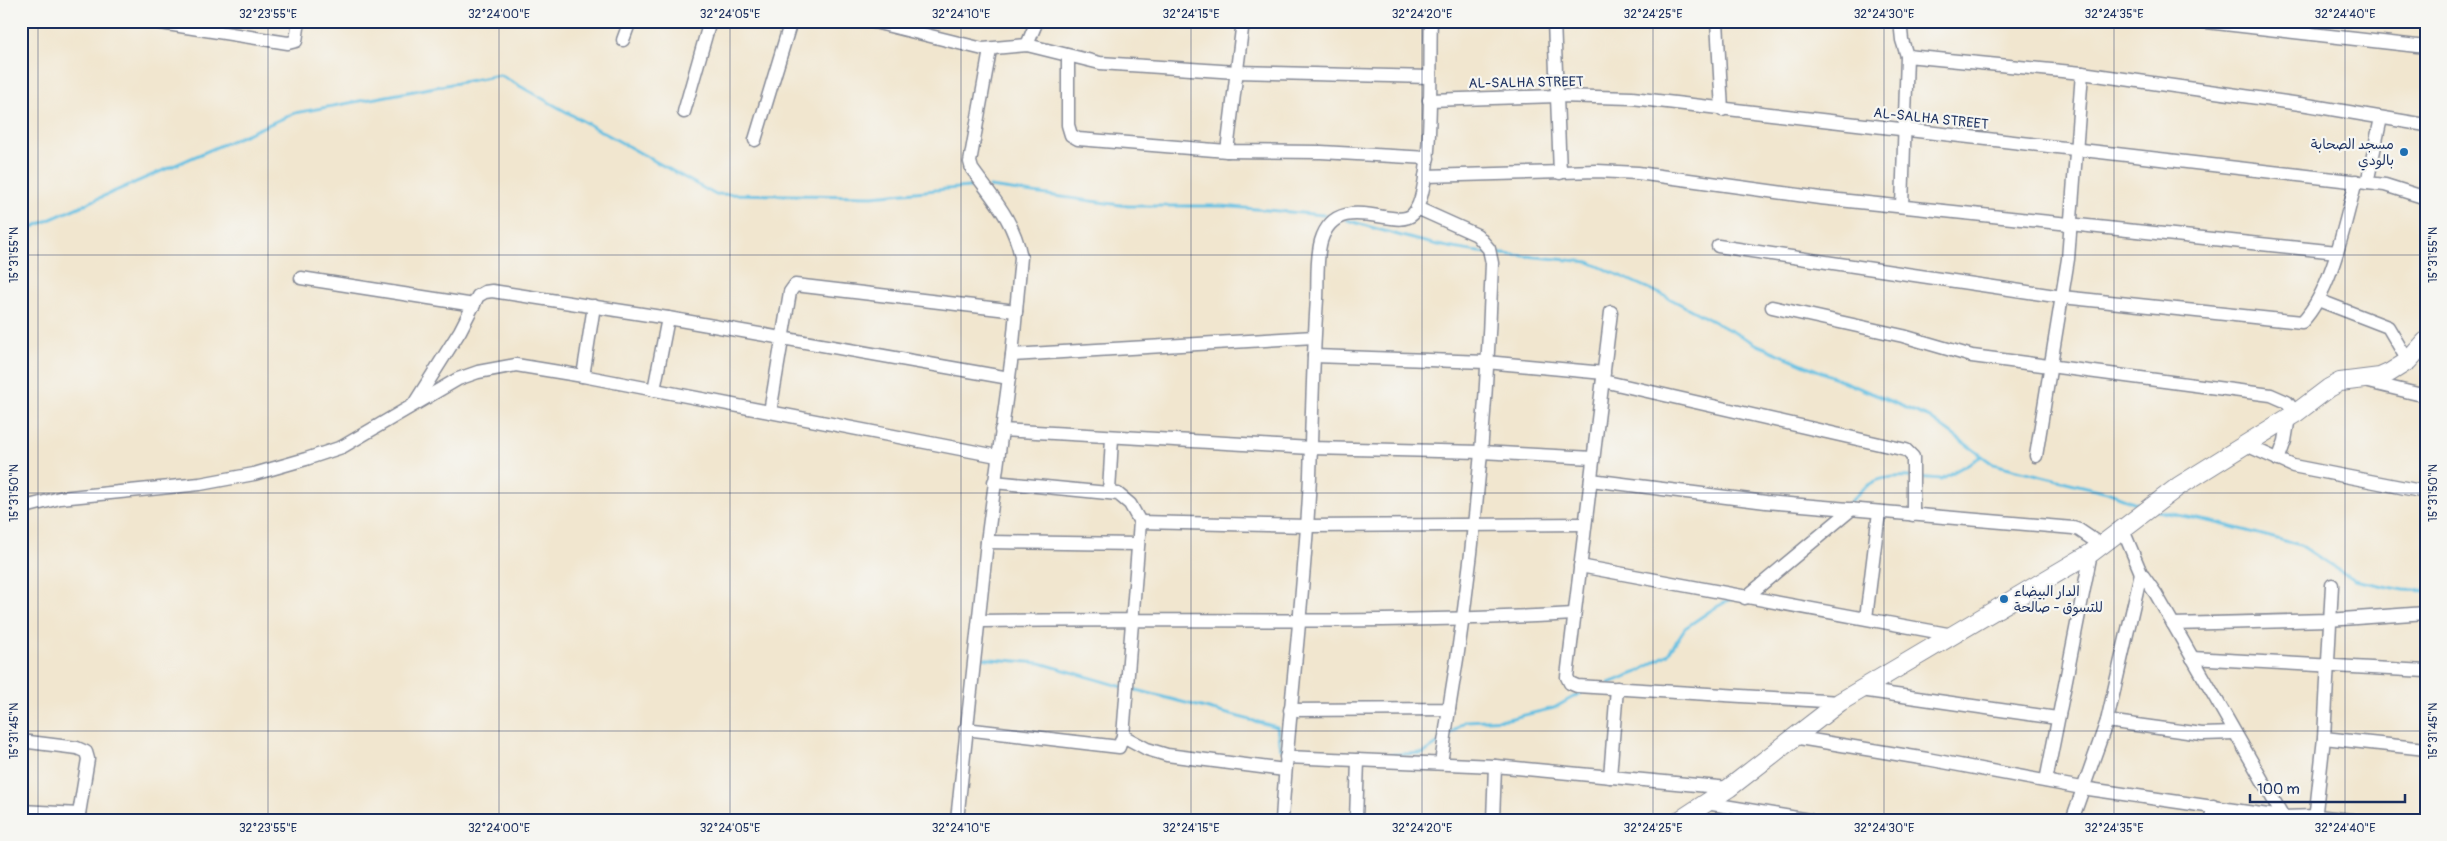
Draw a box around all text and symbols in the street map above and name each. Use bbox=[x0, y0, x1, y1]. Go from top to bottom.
text: 32°23'55"E bbox=[239, 7, 297, 22]
text: 32°24'00"E bbox=[468, 7, 530, 22]
text: 32°24'05"E bbox=[700, 7, 760, 22]
text: 32°24'10"E bbox=[932, 7, 990, 22]
text: 32°24'15"E bbox=[1162, 7, 1220, 22]
text: 32°24'20"E bbox=[1392, 7, 1452, 22]
text: 32°24'25"E bbox=[1623, 7, 1683, 22]
text: 32°24'30"E bbox=[1854, 7, 1914, 22]
text: 32°24'35"E bbox=[2084, 7, 2144, 22]
text: 32°24'40"E bbox=[2315, 7, 2375, 22]
street label: AL-SALHA STREET bbox=[1468, 73, 1584, 92]
street label: AL-SALHA STREET bbox=[1873, 104, 1989, 133]
place label: مسجد الصحابة بالودي bbox=[2311, 136, 2394, 171]
marker: مسجد الصحابة بالودي bbox=[2398, 146, 2410, 158]
text: 15°31'55"N bbox=[7, 227, 22, 283]
text: 15°31'55"N bbox=[2426, 227, 2441, 283]
text: 15°31'50"N bbox=[7, 464, 22, 522]
text: 15°31'50"N bbox=[2426, 464, 2441, 522]
place label: الدار البيضاء للتسوق - صالحة bbox=[2014, 583, 2103, 617]
marker: الدار البيضاء للتسوق - صالحة bbox=[1998, 593, 2010, 605]
text: 15°31'45"N bbox=[7, 703, 22, 759]
text: 15°31'45"N bbox=[2426, 703, 2441, 759]
scale bar bbox=[2250, 771, 2404, 803]
text: 100 m bbox=[2257, 780, 2300, 799]
text: 32°23'55"E bbox=[239, 821, 297, 836]
text: 32°24'00"E bbox=[468, 821, 530, 836]
text: 32°24'05"E bbox=[700, 821, 760, 836]
text: 32°24'10"E bbox=[932, 821, 990, 836]
text: 32°24'15"E bbox=[1162, 821, 1220, 836]
text: 32°24'20"E bbox=[1392, 821, 1452, 836]
text: 32°24'25"E bbox=[1623, 821, 1683, 836]
text: 32°24'30"E bbox=[1854, 821, 1914, 836]
text: 32°24'35"E bbox=[2084, 821, 2144, 836]
text: 32°24'40"E bbox=[2315, 821, 2375, 836]

